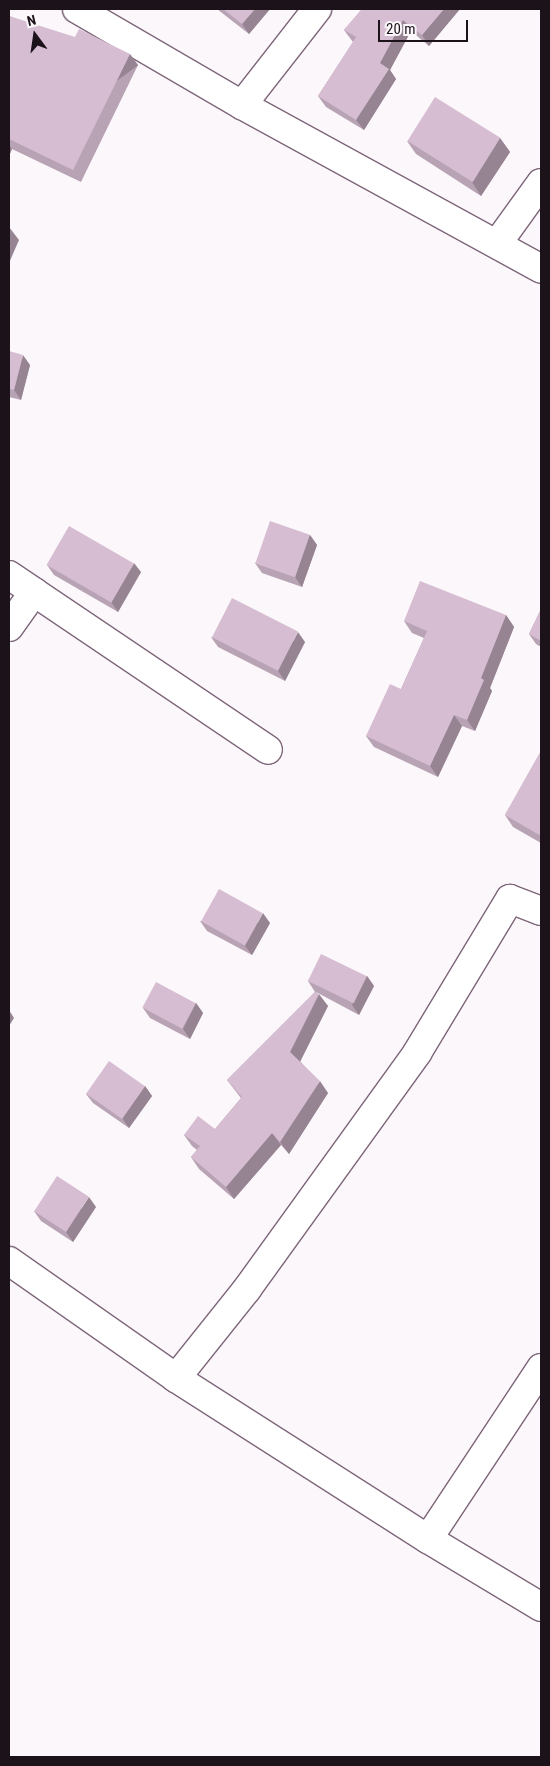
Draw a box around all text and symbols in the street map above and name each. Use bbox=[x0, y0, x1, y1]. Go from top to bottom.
north arrow bbox=[10, 10, 60, 60]
scale bar bbox=[380, 10, 470, 42]
text: N bbox=[25, 12, 37, 29]
text: 20 m bbox=[386, 20, 416, 38]

